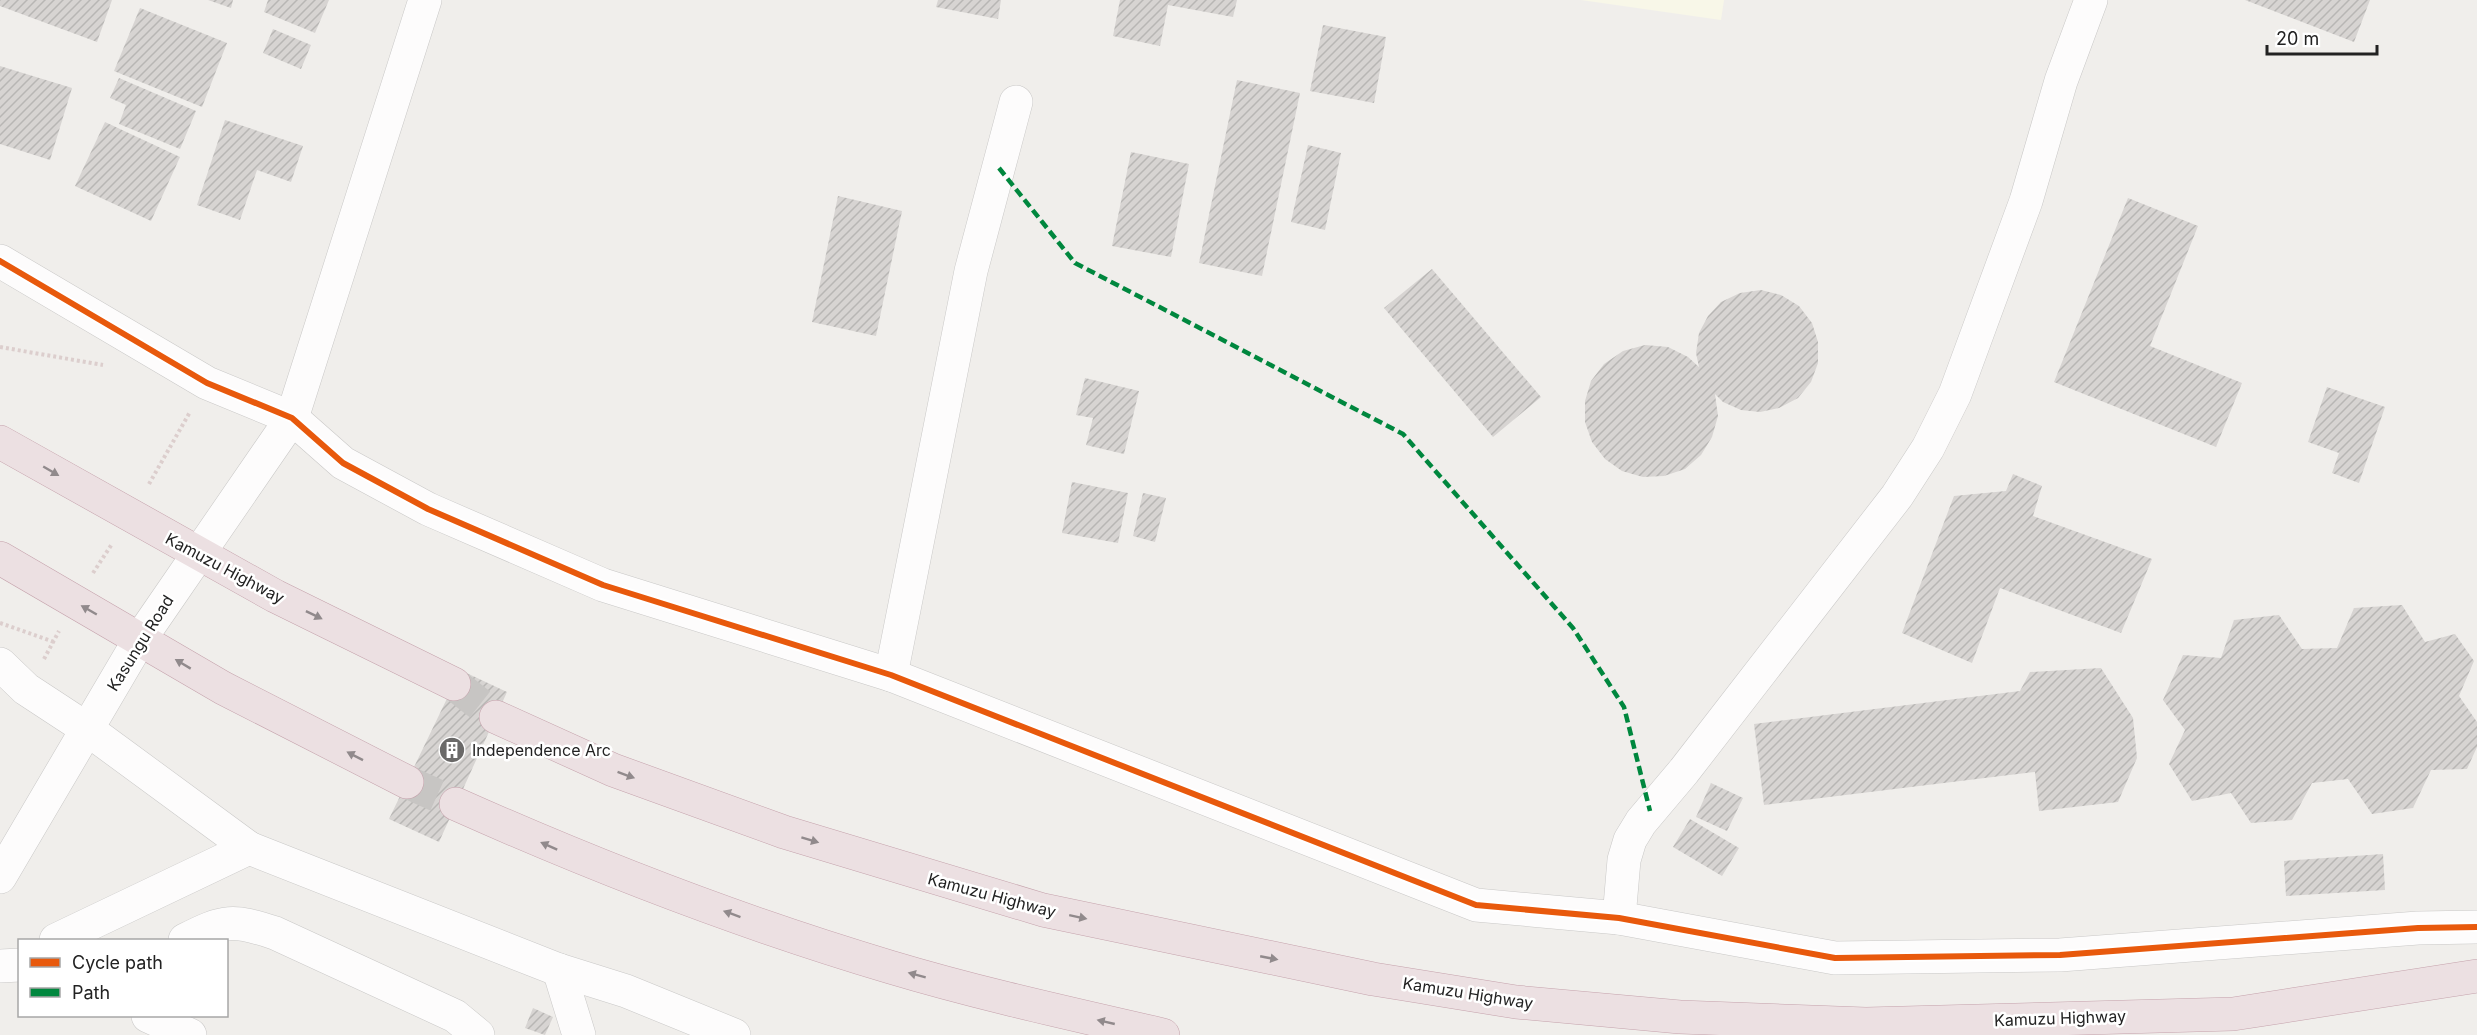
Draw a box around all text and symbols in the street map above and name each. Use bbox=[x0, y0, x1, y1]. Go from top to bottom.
scale bar bbox=[2267, 18, 2376, 56]
text: 20 m bbox=[2276, 28, 2319, 49]
one-way arrow bbox=[42, 466, 59, 476]
street label: Kamuzu Highway bbox=[162, 528, 288, 608]
street label: Kasungu Road bbox=[103, 591, 177, 695]
one-way arrow bbox=[80, 605, 97, 615]
one-way arrow bbox=[305, 610, 322, 620]
one-way arrow bbox=[175, 659, 191, 670]
building icon: Independence Arc bbox=[437, 735, 467, 765]
place label: Independence Arc bbox=[472, 740, 611, 760]
one-way arrow bbox=[346, 751, 364, 761]
one-way arrow bbox=[617, 770, 635, 780]
one-way arrow bbox=[801, 836, 819, 845]
one-way arrow bbox=[541, 841, 558, 850]
street label: Kamuzu Highway bbox=[926, 868, 1058, 922]
one-way arrow bbox=[723, 909, 741, 919]
one-way arrow bbox=[1069, 913, 1087, 923]
legend bbox=[18, 939, 228, 1017]
text: Cycle path bbox=[72, 952, 163, 973]
one-way arrow bbox=[1259, 954, 1278, 963]
one-way arrow bbox=[908, 969, 926, 979]
street label: Kamuzu Highway bbox=[1401, 973, 1535, 1013]
text: Path bbox=[72, 982, 110, 1003]
street label: Kamuzu Highway bbox=[1994, 1006, 2126, 1030]
one-way arrow bbox=[1097, 1016, 1116, 1026]

